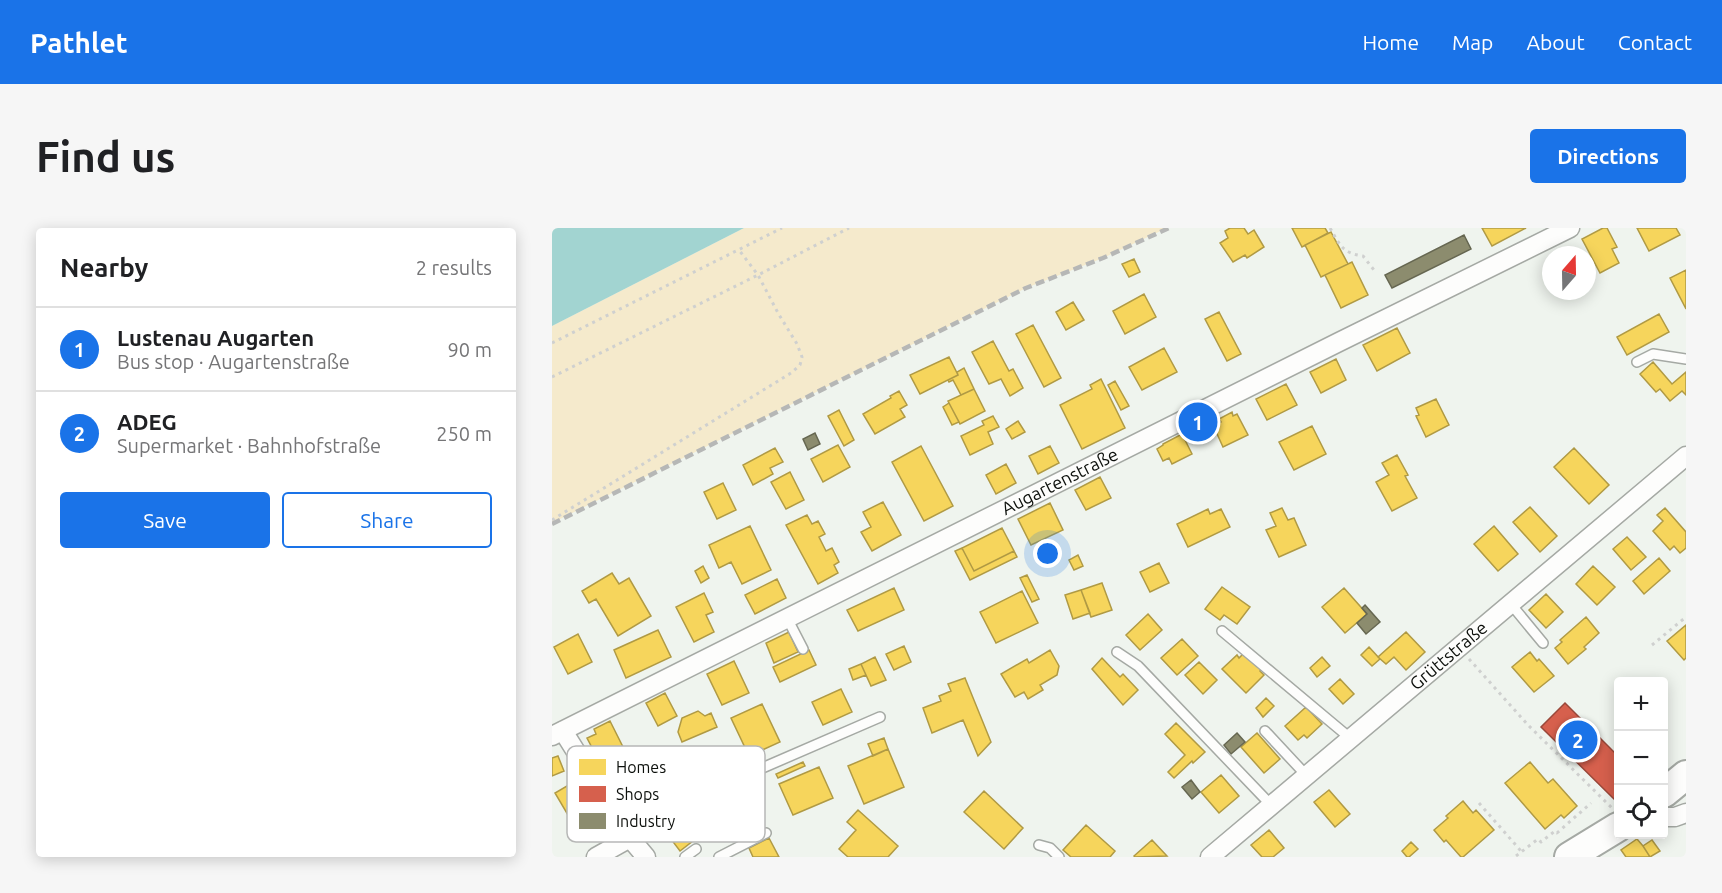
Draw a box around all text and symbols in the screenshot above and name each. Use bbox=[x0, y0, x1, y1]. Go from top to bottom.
text: Pathlet bbox=[30, 27, 128, 58]
text: Home bbox=[1362, 30, 1419, 54]
text: Map bbox=[1452, 30, 1493, 54]
text: About bbox=[1526, 30, 1585, 54]
text: Contact bbox=[1618, 30, 1692, 54]
button: Directions bbox=[1530, 129, 1686, 183]
text: Find us bbox=[36, 133, 175, 180]
north arrow bbox=[1542, 246, 1596, 300]
text: Nearby bbox=[60, 253, 148, 282]
text: 2 results bbox=[416, 256, 492, 279]
text: Lustenau Augarten bbox=[117, 325, 314, 350]
text: 1 bbox=[74, 338, 85, 361]
text: 90 m bbox=[448, 338, 492, 361]
text: Bus stop · Augartenstraße bbox=[117, 350, 350, 373]
pin: 1 bbox=[1178, 400, 1218, 444]
text: ADEG bbox=[117, 409, 177, 434]
text: 2 bbox=[74, 422, 85, 445]
text: 250 m bbox=[436, 422, 492, 445]
text: Supermarket · Bahnhofstraße bbox=[117, 434, 381, 457]
street label: Augartenstraße bbox=[998, 443, 1121, 518]
button: Save bbox=[60, 492, 270, 548]
button: Share bbox=[282, 492, 492, 548]
your location bbox=[1033, 539, 1062, 568]
street label: Grüttstraße bbox=[1405, 617, 1491, 693]
map controls bbox=[1614, 677, 1668, 839]
button: + bbox=[1614, 677, 1668, 731]
pin: 2 bbox=[1558, 718, 1598, 762]
button: − bbox=[1614, 731, 1668, 785]
legend bbox=[567, 746, 765, 842]
text: Homes bbox=[616, 758, 666, 776]
text: Shops bbox=[616, 785, 659, 803]
button: locate bbox=[1614, 785, 1668, 839]
text: Industry bbox=[616, 812, 675, 830]

